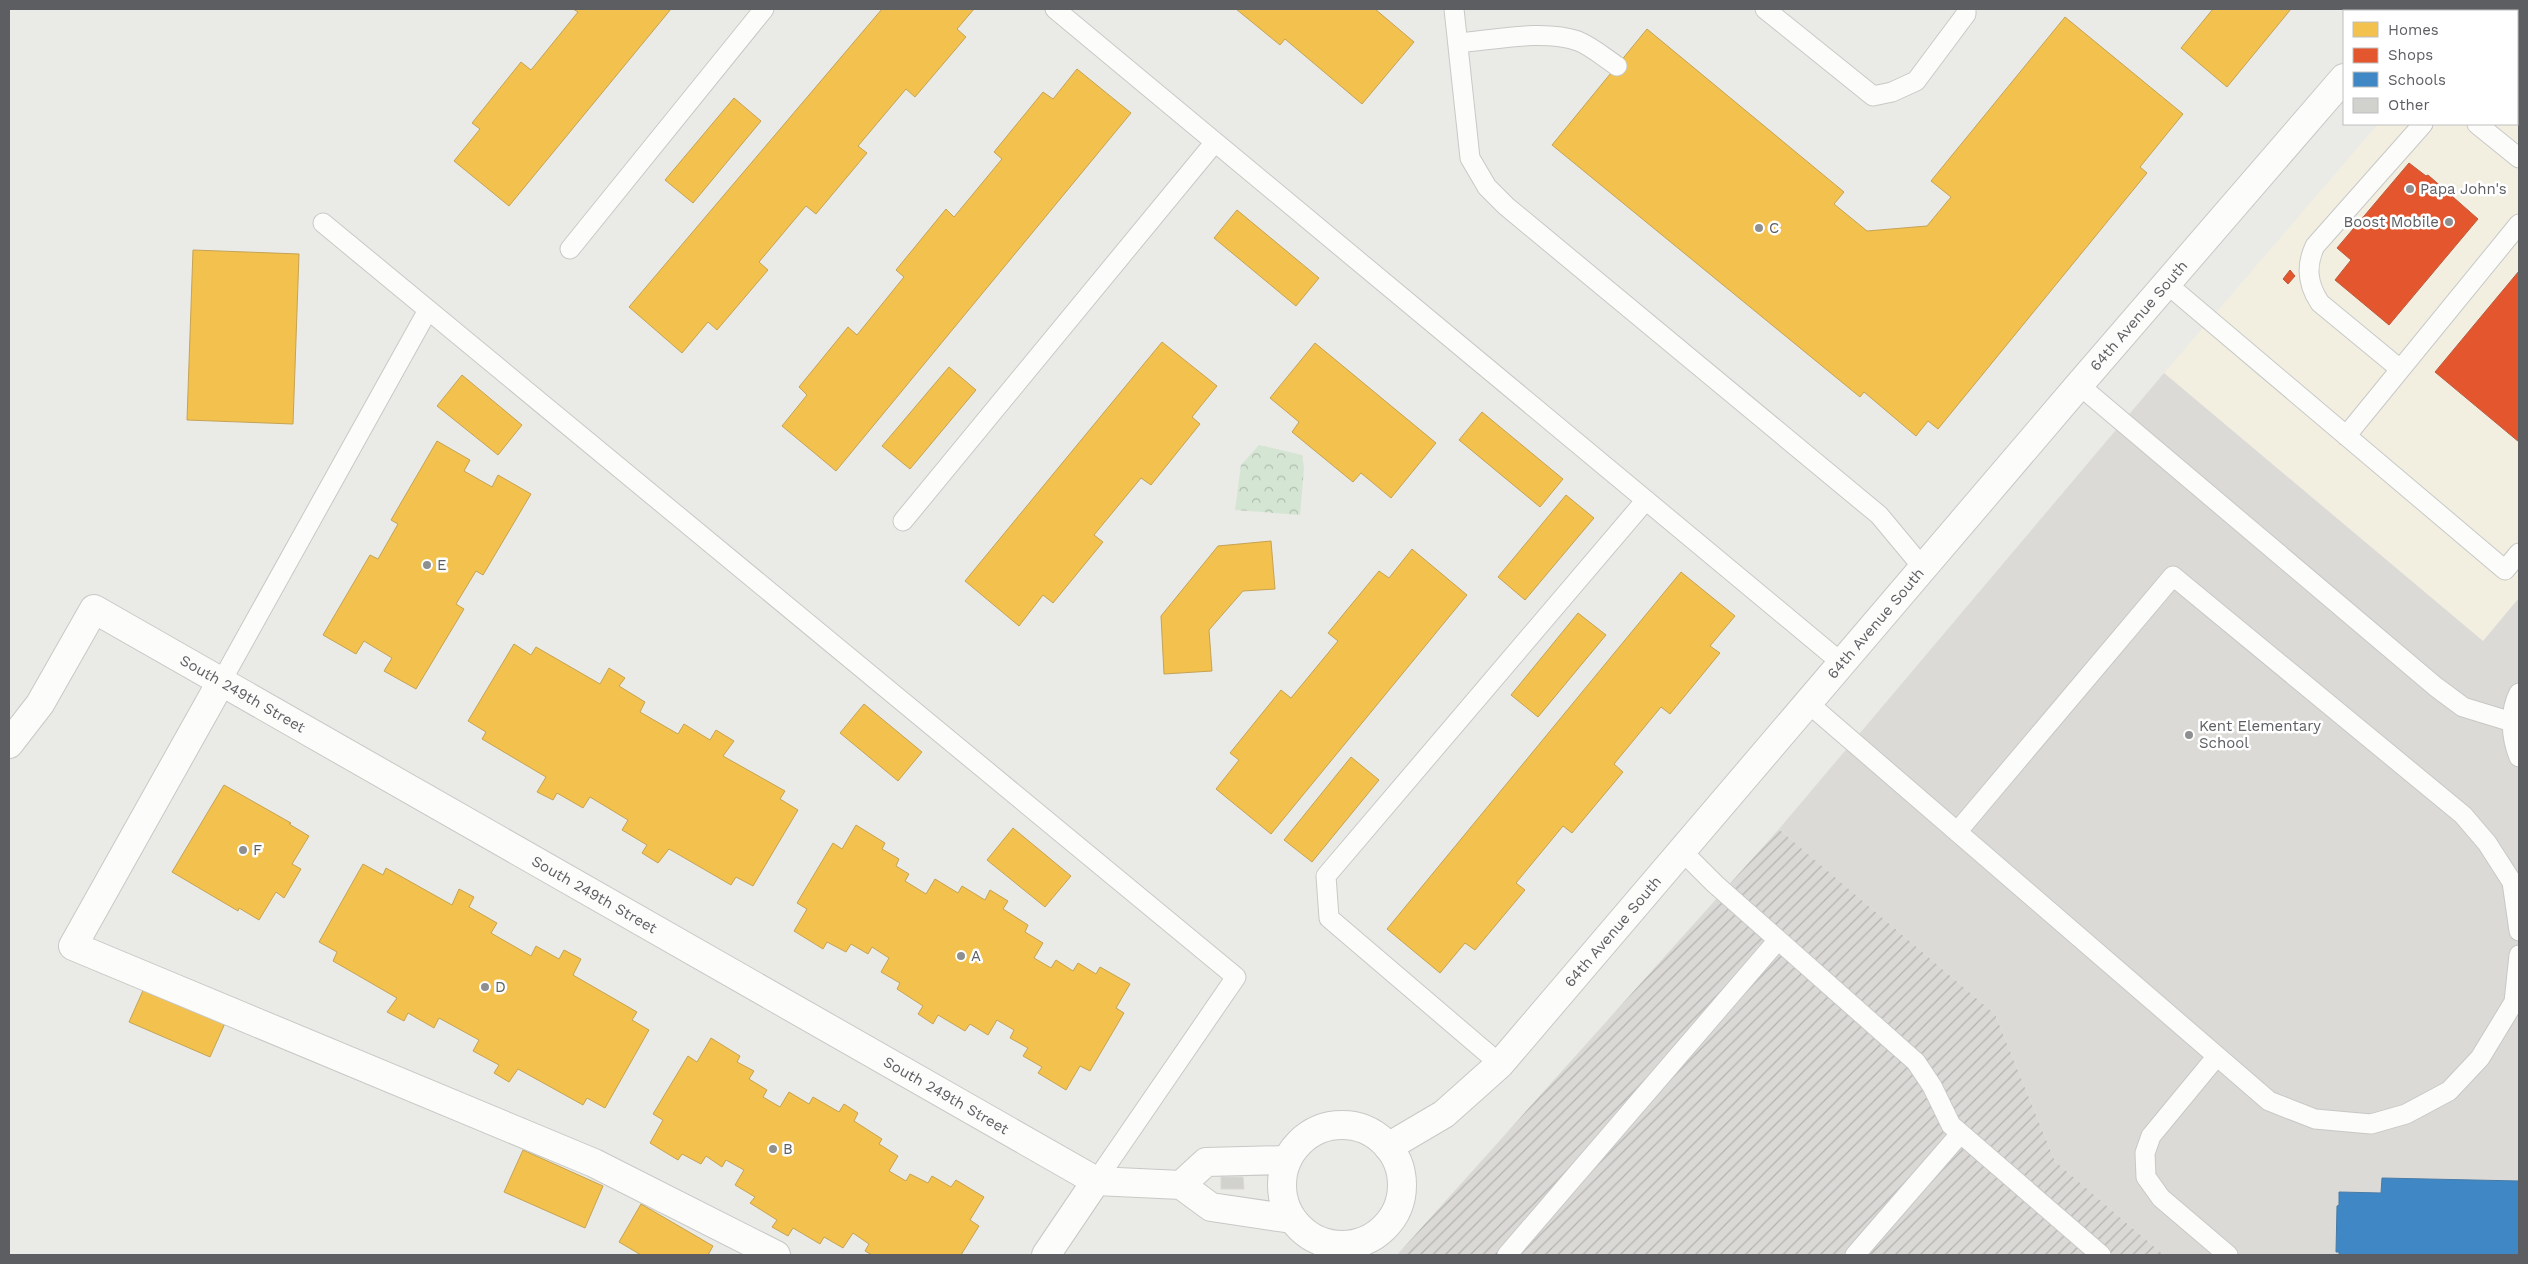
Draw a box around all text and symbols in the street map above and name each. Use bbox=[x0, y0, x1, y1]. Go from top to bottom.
legend bbox=[2343, 10, 2518, 125]
text: Homes bbox=[2388, 21, 2439, 39]
text: Shops bbox=[2388, 46, 2433, 64]
text: Schools bbox=[2388, 71, 2446, 89]
text: Other bbox=[2388, 96, 2430, 114]
place label: Papa John's bbox=[2420, 180, 2507, 198]
marker: Papa John's bbox=[2404, 183, 2416, 195]
place label: Boost Mobile bbox=[2344, 213, 2439, 231]
marker: Boost Mobile bbox=[2443, 216, 2455, 228]
place label: C bbox=[1769, 219, 1779, 237]
marker: C bbox=[1753, 222, 1765, 234]
street label: 64th Avenue South bbox=[2086, 257, 2191, 375]
place label: E bbox=[437, 556, 447, 574]
marker: E bbox=[421, 559, 433, 571]
street label: 64th Avenue South bbox=[1823, 564, 1928, 683]
street label: South 249th Street bbox=[177, 651, 309, 737]
place label: Kent Elementary School bbox=[2199, 717, 2321, 752]
marker: Kent Elementary School bbox=[2183, 729, 2195, 741]
place label: F bbox=[253, 841, 262, 859]
marker: F bbox=[237, 844, 249, 856]
street label: South 249th Street bbox=[529, 852, 661, 938]
street label: 64th Avenue South bbox=[1561, 873, 1665, 991]
place label: A bbox=[971, 947, 981, 965]
marker: A bbox=[955, 950, 967, 962]
place label: D bbox=[495, 978, 506, 996]
marker: D bbox=[479, 981, 491, 993]
street label: South 249th Street bbox=[880, 1053, 1012, 1139]
place label: B bbox=[783, 1140, 793, 1158]
marker: B bbox=[767, 1143, 779, 1155]

